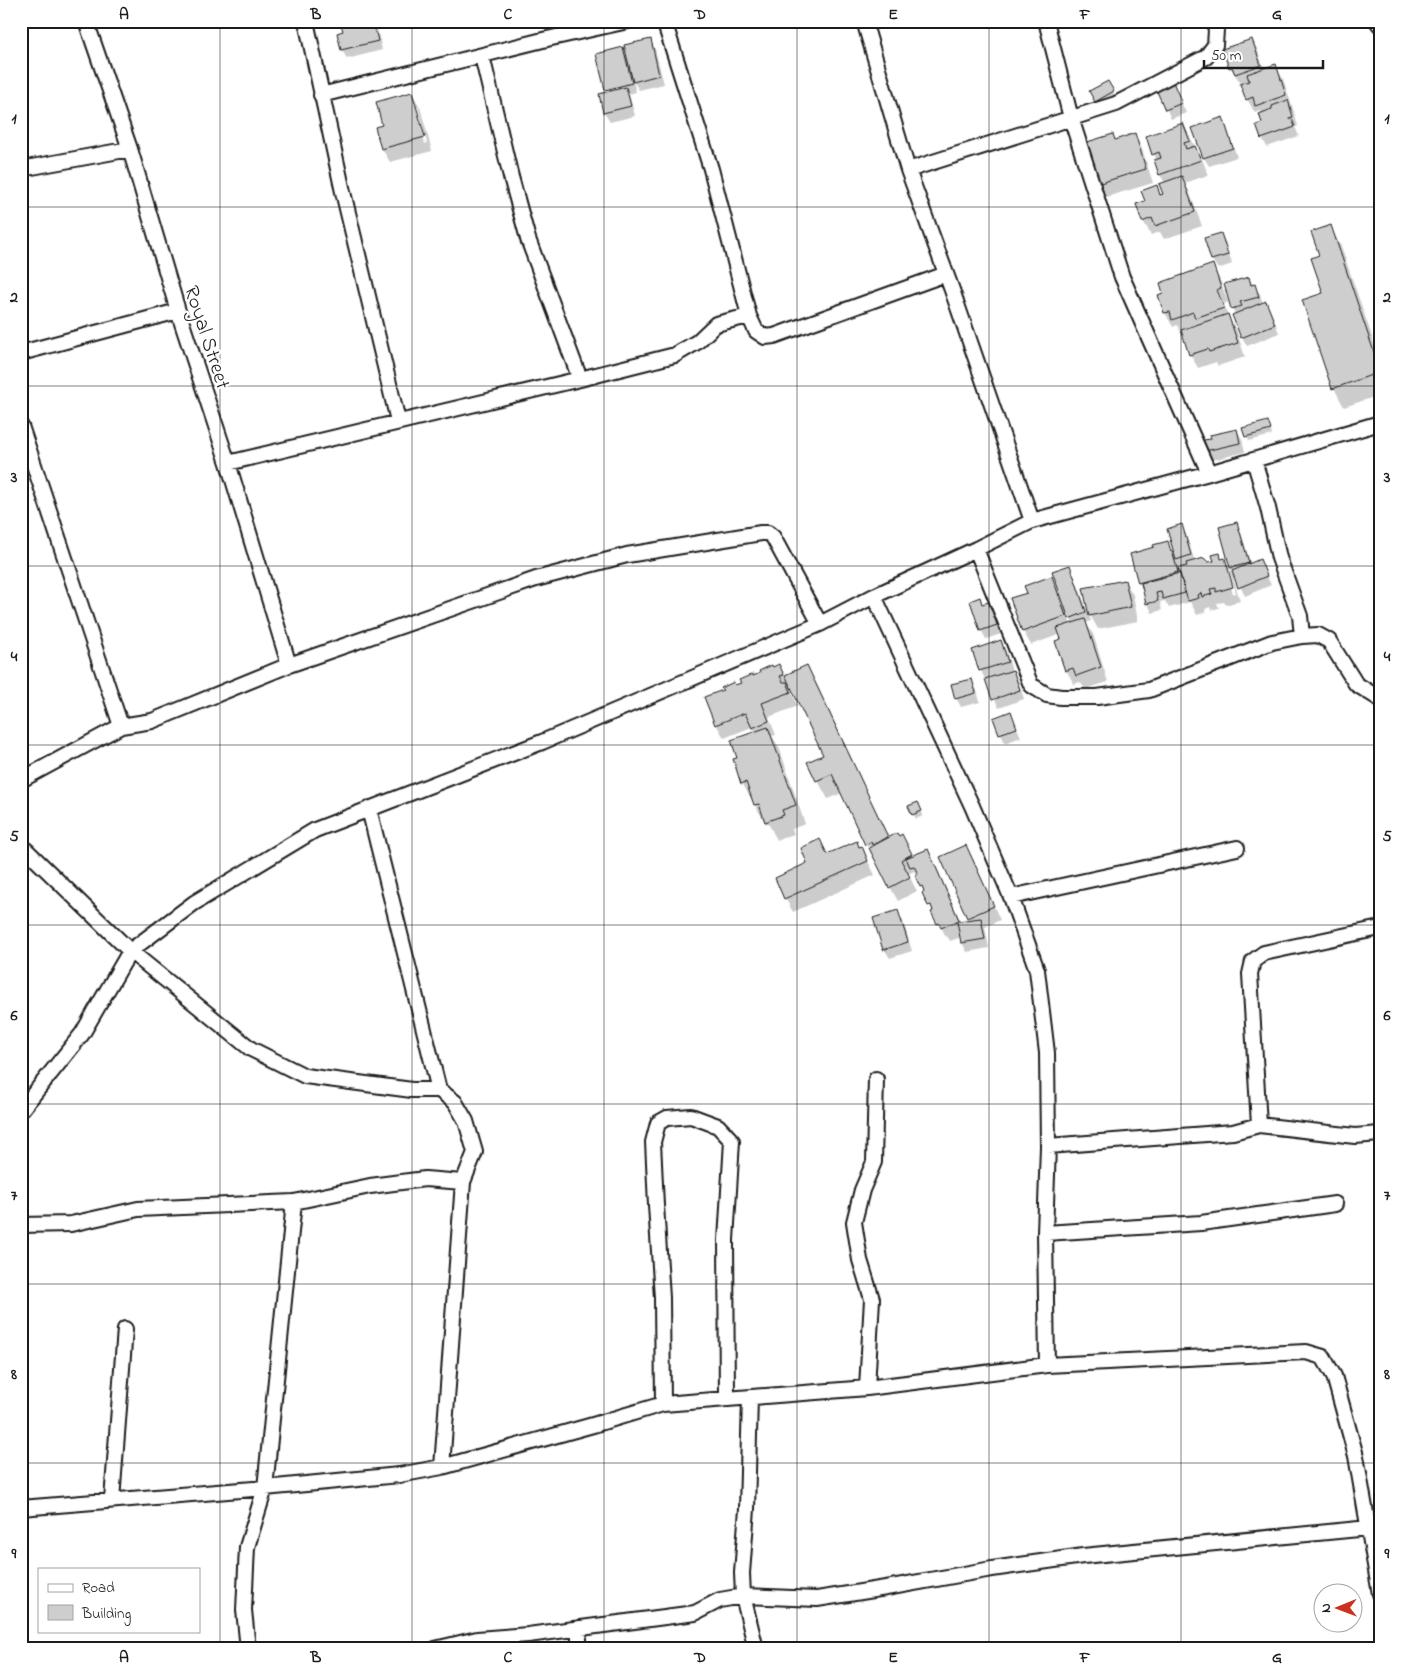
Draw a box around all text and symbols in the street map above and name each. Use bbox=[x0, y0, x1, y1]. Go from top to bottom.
text: A bbox=[119, 3, 129, 27]
text: B bbox=[310, 3, 322, 27]
text: C bbox=[504, 3, 513, 27]
text: D bbox=[693, 3, 706, 27]
text: E bbox=[888, 3, 898, 27]
text: F bbox=[1079, 3, 1091, 27]
text: G bbox=[1272, 3, 1282, 27]
scale bar bbox=[1204, 38, 1322, 70]
text: 50 m bbox=[1211, 45, 1242, 67]
text: 1 bbox=[11, 107, 17, 131]
text: 1 bbox=[1384, 107, 1390, 131]
street label: Royal Street bbox=[173, 282, 237, 394]
text: 2 bbox=[9, 286, 18, 310]
text: 2 bbox=[1382, 286, 1391, 310]
text: 3 bbox=[10, 466, 18, 490]
text: 3 bbox=[1383, 466, 1391, 490]
text: 4 bbox=[10, 645, 18, 669]
text: 4 bbox=[1383, 645, 1391, 669]
text: 5 bbox=[9, 825, 19, 849]
text: 5 bbox=[1382, 825, 1392, 849]
text: 6 bbox=[9, 1004, 18, 1028]
text: 6 bbox=[1382, 1004, 1391, 1028]
text: 7 bbox=[11, 1184, 18, 1208]
text: 7 bbox=[1384, 1184, 1391, 1208]
text: 8 bbox=[10, 1363, 17, 1387]
text: 8 bbox=[1383, 1363, 1390, 1387]
text: 9 bbox=[11, 1542, 17, 1566]
text: 9 bbox=[1384, 1542, 1390, 1566]
legend bbox=[38, 1568, 200, 1632]
text: Road bbox=[82, 1577, 115, 1599]
north arrow bbox=[1314, 1582, 1364, 1632]
text: Building bbox=[81, 1603, 131, 1626]
text: N bbox=[1316, 1603, 1337, 1613]
text: A bbox=[119, 1646, 129, 1670]
text: B bbox=[310, 1646, 322, 1670]
text: C bbox=[504, 1646, 513, 1670]
text: D bbox=[693, 1646, 706, 1670]
text: E bbox=[888, 1646, 898, 1670]
text: F bbox=[1079, 1646, 1091, 1670]
text: G bbox=[1272, 1646, 1282, 1670]

